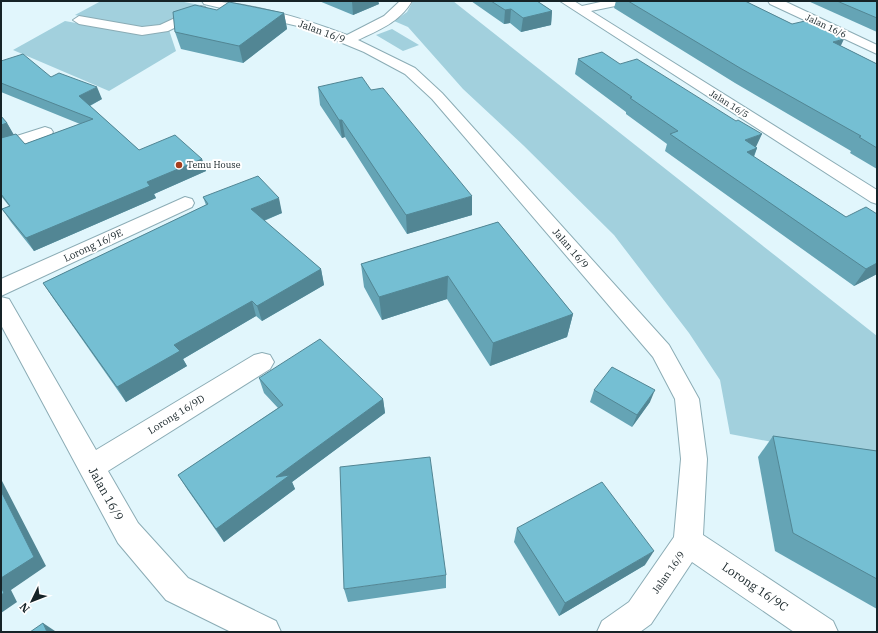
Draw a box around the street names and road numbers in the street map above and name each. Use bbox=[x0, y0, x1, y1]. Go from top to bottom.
street label: Jalan 16/6 bbox=[804, 11, 848, 40]
street label: Jalan 16/9 bbox=[297, 17, 347, 46]
street label: Jalan 16/5 bbox=[708, 87, 751, 120]
street label: Lorong 16/9E bbox=[62, 226, 125, 265]
street label: Jalan 16/9 bbox=[550, 226, 592, 271]
street label: Lorong 16/9D bbox=[145, 392, 207, 437]
street label: Jalan 16/9 bbox=[86, 465, 127, 523]
street label: Jalan 16/9 bbox=[649, 549, 688, 596]
street label: Lorong 16/9C bbox=[719, 559, 791, 614]

